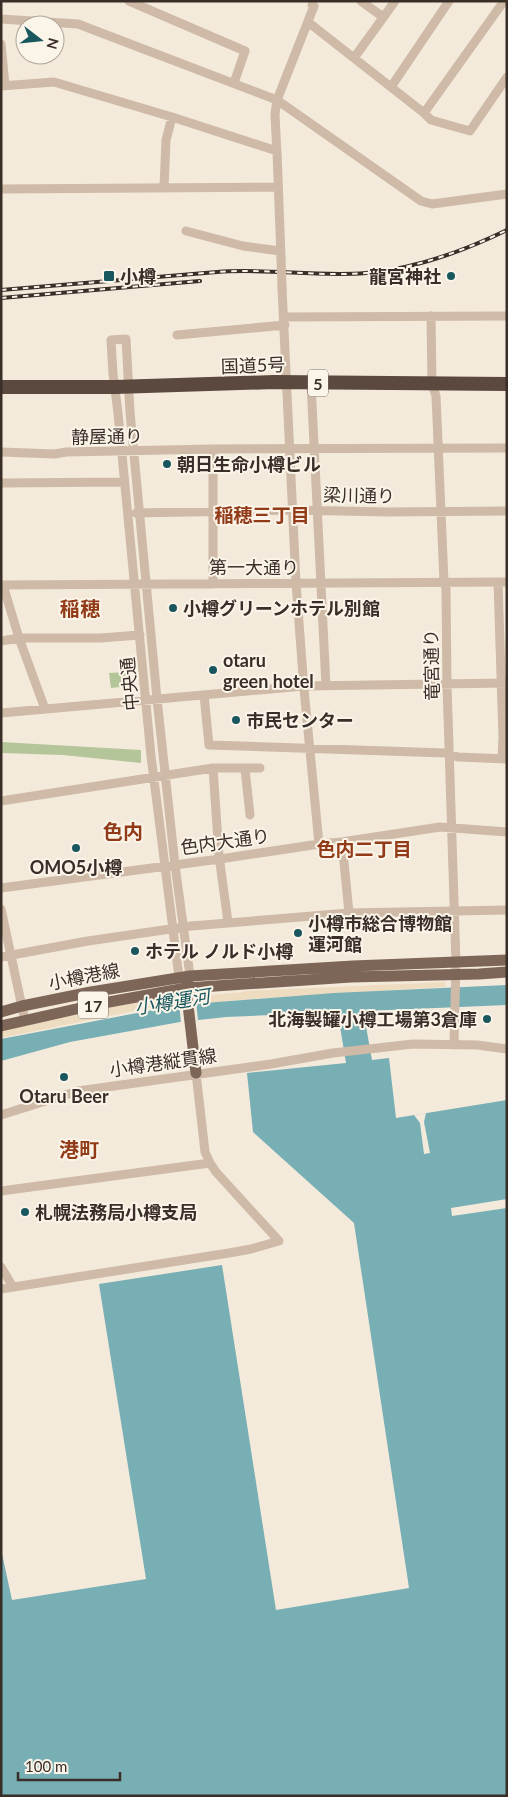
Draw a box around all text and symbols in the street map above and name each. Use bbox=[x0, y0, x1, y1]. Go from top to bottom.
north arrow bbox=[15, 15, 65, 65]
text: N bbox=[43, 36, 63, 51]
place label: 小樽 bbox=[120, 265, 156, 287]
place label: 龍宮神社 bbox=[369, 265, 441, 287]
marker: 小樽 bbox=[102, 269, 116, 283]
marker: 龍宮神社 bbox=[445, 270, 457, 282]
street label: 国道5号 bbox=[220, 353, 286, 377]
road number: 5 bbox=[308, 369, 328, 396]
street label: 静屋通り bbox=[71, 424, 143, 448]
place label: 朝日生命小樽ビル bbox=[177, 453, 321, 475]
marker: 朝日生命小樽ビル bbox=[161, 458, 173, 470]
street label: 梁川通り bbox=[323, 483, 395, 507]
district label: 稲穂三丁目 bbox=[214, 503, 310, 526]
street label: 第一大通り bbox=[209, 556, 299, 578]
district label: 稲穂 bbox=[60, 596, 101, 620]
place label: 小樽グリーンホテル別館 bbox=[183, 597, 380, 619]
marker: 小樽グリーンホテル別館 bbox=[167, 602, 179, 614]
street label: 竜宮通り bbox=[419, 629, 443, 701]
place label: otaru green hotel bbox=[223, 649, 314, 692]
street label: 中央通 bbox=[116, 656, 142, 712]
marker: otaru green hotel bbox=[207, 664, 219, 676]
place label: 市民センター bbox=[246, 709, 354, 731]
marker: 市民センター bbox=[230, 714, 242, 726]
district label: 色内 bbox=[103, 819, 143, 843]
street label: 色内大通り bbox=[179, 824, 271, 858]
district label: 色内二丁目 bbox=[316, 837, 412, 860]
marker: OMO5小樽 bbox=[70, 842, 82, 854]
place label: OMO5小樽 bbox=[30, 856, 122, 878]
place label: 小樽市総合博物館 運河館 bbox=[308, 912, 452, 955]
marker: 小樽市総合博物館 運河館 bbox=[292, 927, 304, 939]
place label: ホテル ノルド小樽 bbox=[145, 940, 293, 962]
marker: ホテル ノルド小樽 bbox=[129, 945, 141, 957]
street label: 小樽港線 bbox=[47, 958, 121, 994]
water label: 小樽運河 bbox=[133, 983, 215, 1018]
road number: 17 bbox=[78, 992, 108, 1018]
place label: 北海製罐小樽工場第3倉庫 bbox=[269, 1008, 477, 1030]
marker: 北海製罐小樽工場第3倉庫 bbox=[481, 1013, 493, 1025]
street label: 小樽港縦貫線 bbox=[108, 1044, 218, 1080]
marker: Otaru Beer bbox=[58, 1071, 70, 1083]
place label: Otaru Beer bbox=[19, 1085, 109, 1107]
district label: 港町 bbox=[59, 1137, 99, 1161]
place label: 札幌法務局小樽支局 bbox=[35, 1201, 197, 1223]
marker: 札幌法務局小樽支局 bbox=[19, 1206, 31, 1218]
scale bar bbox=[18, 1750, 120, 1782]
text: 100 m bbox=[25, 1757, 67, 1775]

